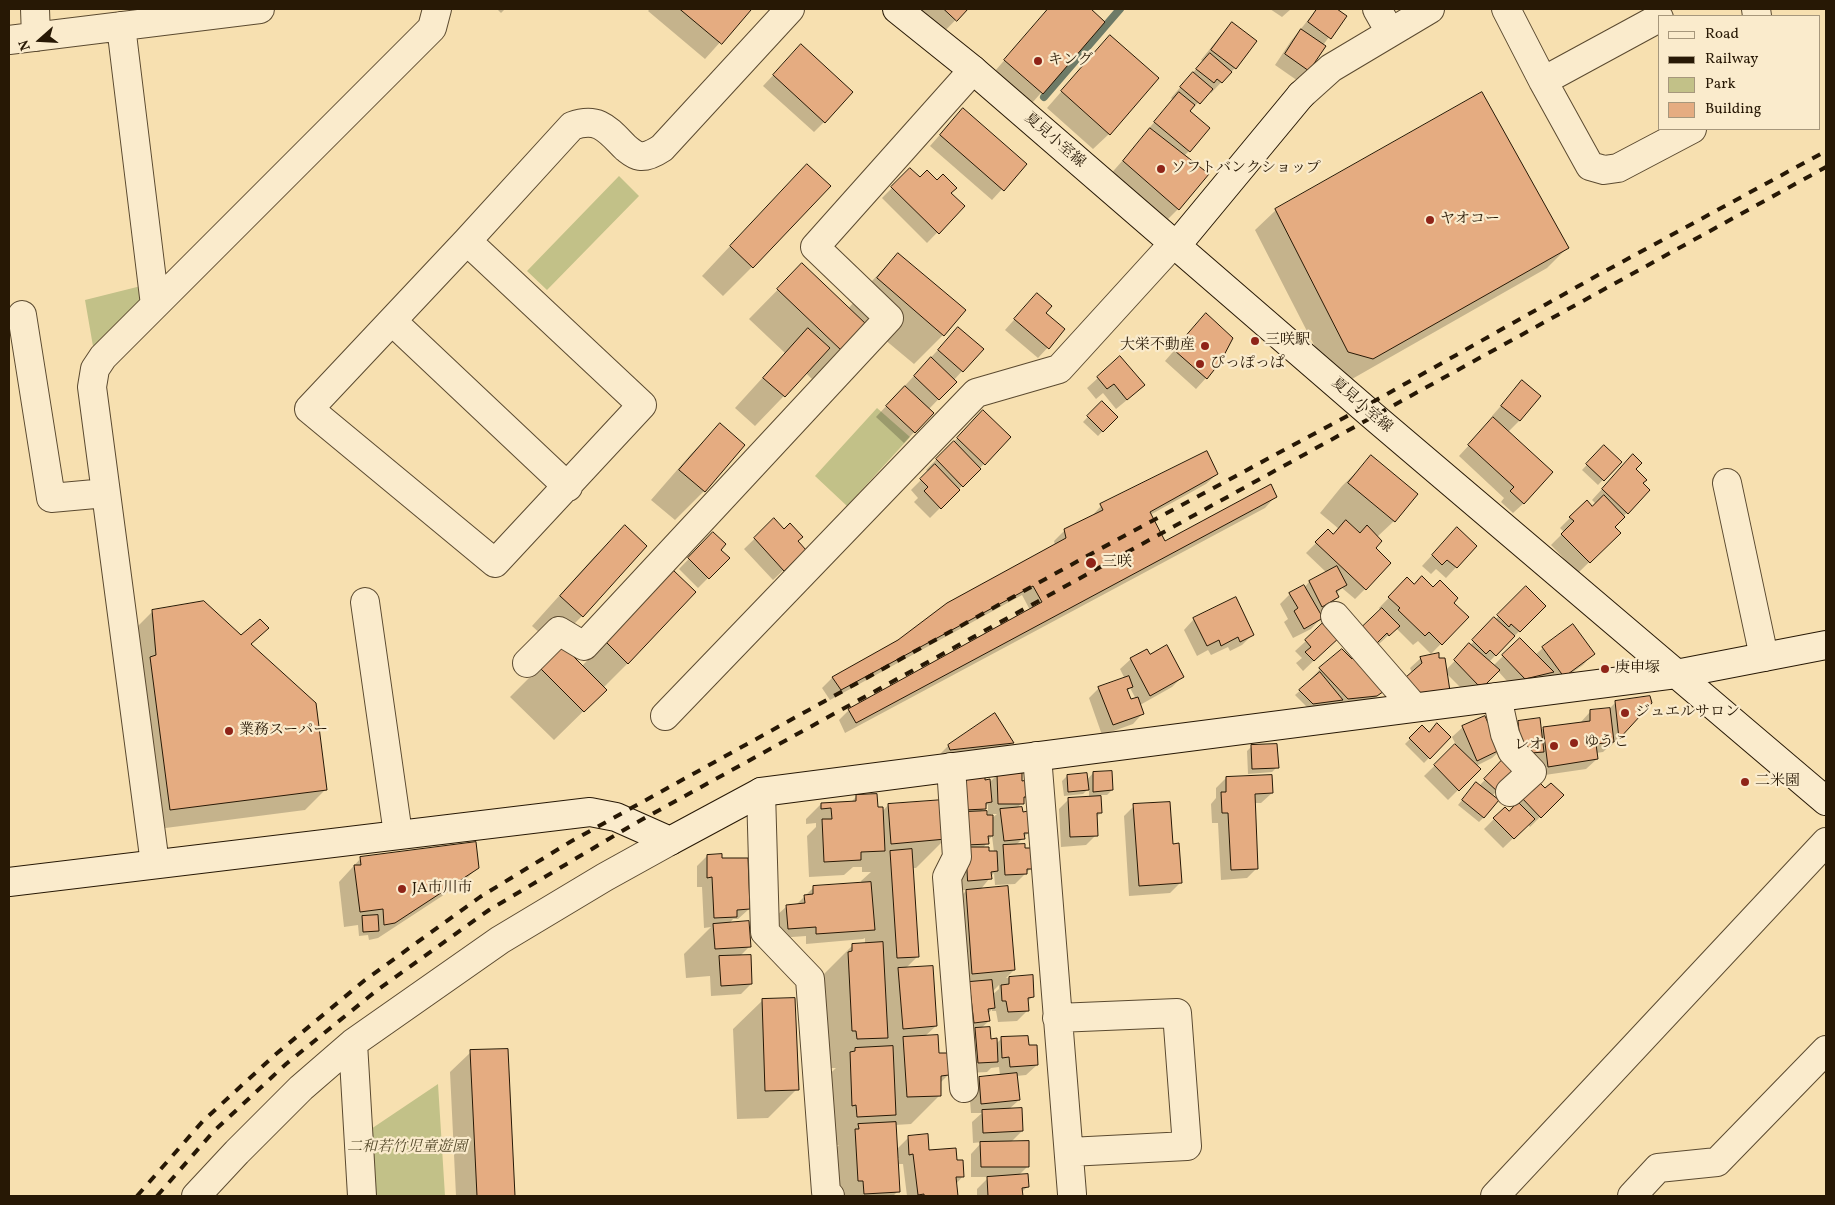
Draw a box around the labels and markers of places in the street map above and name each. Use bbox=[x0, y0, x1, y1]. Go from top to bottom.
place label: キング bbox=[1048, 52, 1093, 70]
marker: キング bbox=[1032, 55, 1044, 67]
place label: ソフトバンクショップ bbox=[1171, 160, 1321, 178]
marker: ソフトバンクショップ bbox=[1155, 163, 1167, 175]
place label: ヤオコー bbox=[1440, 211, 1500, 229]
marker: ヤオコー bbox=[1424, 214, 1436, 226]
place label: 三咲駅 bbox=[1265, 332, 1310, 350]
marker: 三咲駅 bbox=[1249, 335, 1261, 347]
place label: 大栄不動産 bbox=[1120, 337, 1195, 355]
marker: 大栄不動産 bbox=[1199, 340, 1211, 352]
place label: ぴっぽっぱ bbox=[1210, 355, 1285, 373]
marker: ぴっぽっぱ bbox=[1194, 358, 1206, 370]
place label: 三咲 bbox=[1102, 554, 1132, 572]
marker: 三咲 bbox=[1084, 556, 1098, 570]
place label: 庚申塚 bbox=[1615, 660, 1660, 678]
marker: 庚申塚 bbox=[1599, 663, 1611, 675]
place label: ジュエルサロン bbox=[1635, 704, 1740, 722]
marker: ジュエルサロン bbox=[1619, 707, 1631, 719]
place label: 業務スーパー bbox=[239, 722, 328, 740]
marker: 業務スーパー bbox=[223, 725, 235, 737]
place label: ゆうこ bbox=[1584, 734, 1629, 752]
place label: レオ bbox=[1514, 737, 1544, 755]
marker: ゆうこ bbox=[1568, 737, 1580, 749]
marker: レオ bbox=[1548, 740, 1560, 752]
place label: 二米園 bbox=[1755, 773, 1800, 791]
marker: 二米園 bbox=[1739, 776, 1751, 788]
place label: JA市川市 bbox=[412, 880, 472, 898]
marker: JA市川市 bbox=[396, 883, 408, 895]

